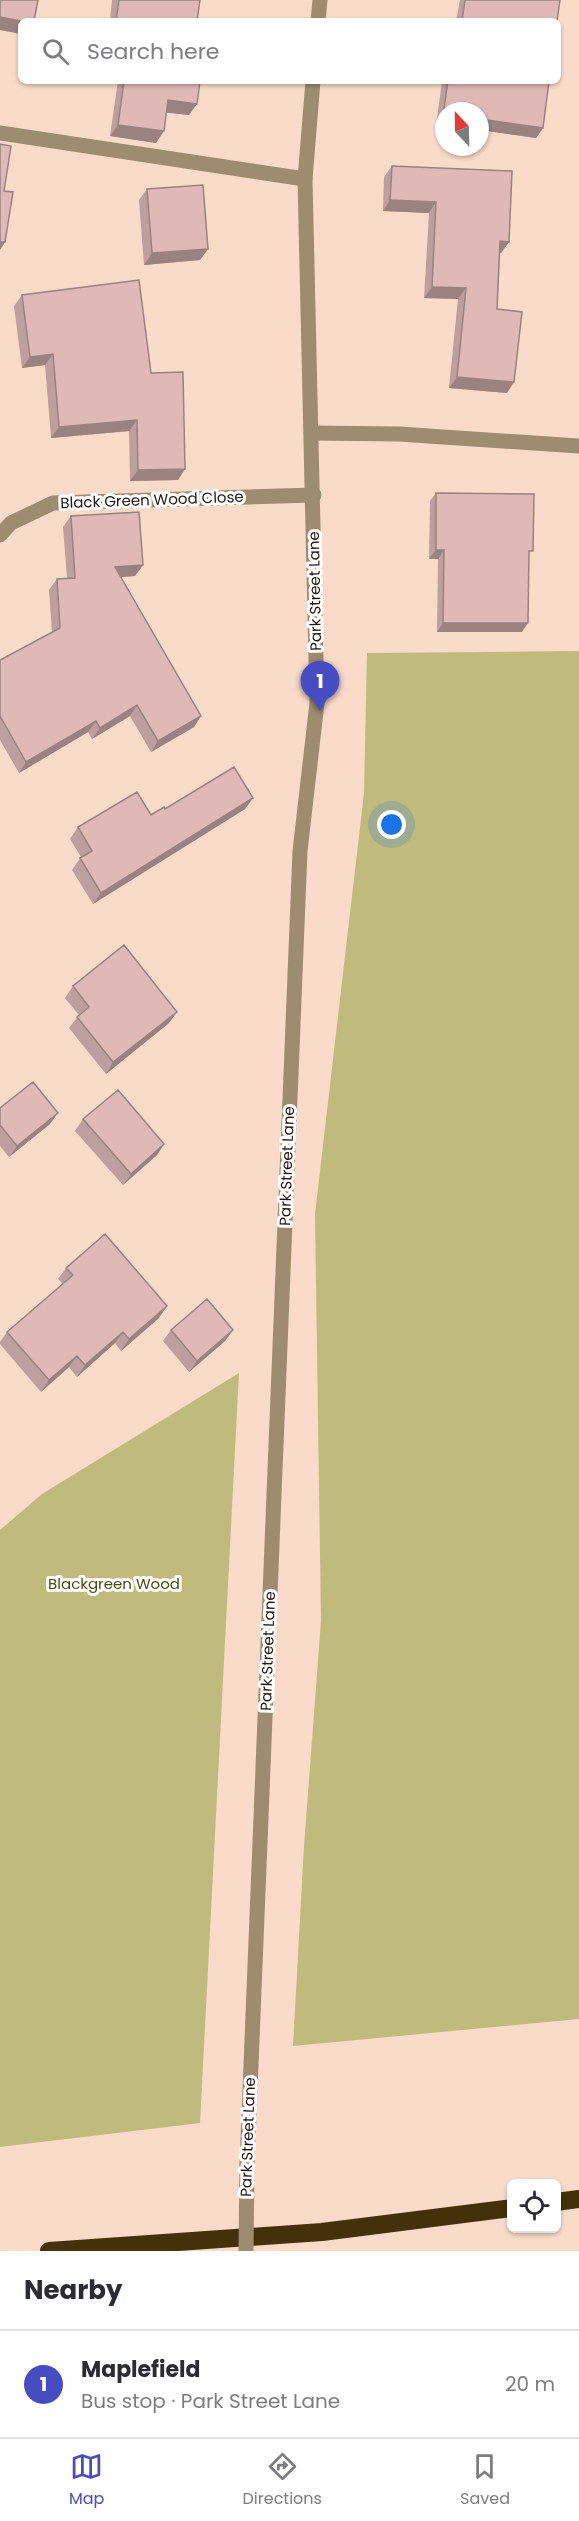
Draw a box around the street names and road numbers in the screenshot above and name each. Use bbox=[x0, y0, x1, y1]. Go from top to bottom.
street label: Black Green Wood Close bbox=[60, 486, 244, 513]
street label: Park Street Lane bbox=[303, 531, 326, 651]
street label: Park Street Lane bbox=[274, 1106, 299, 1226]
street label: Park Street Lane bbox=[255, 1591, 280, 1711]
street label: Park Street Lane bbox=[235, 2077, 260, 2197]

